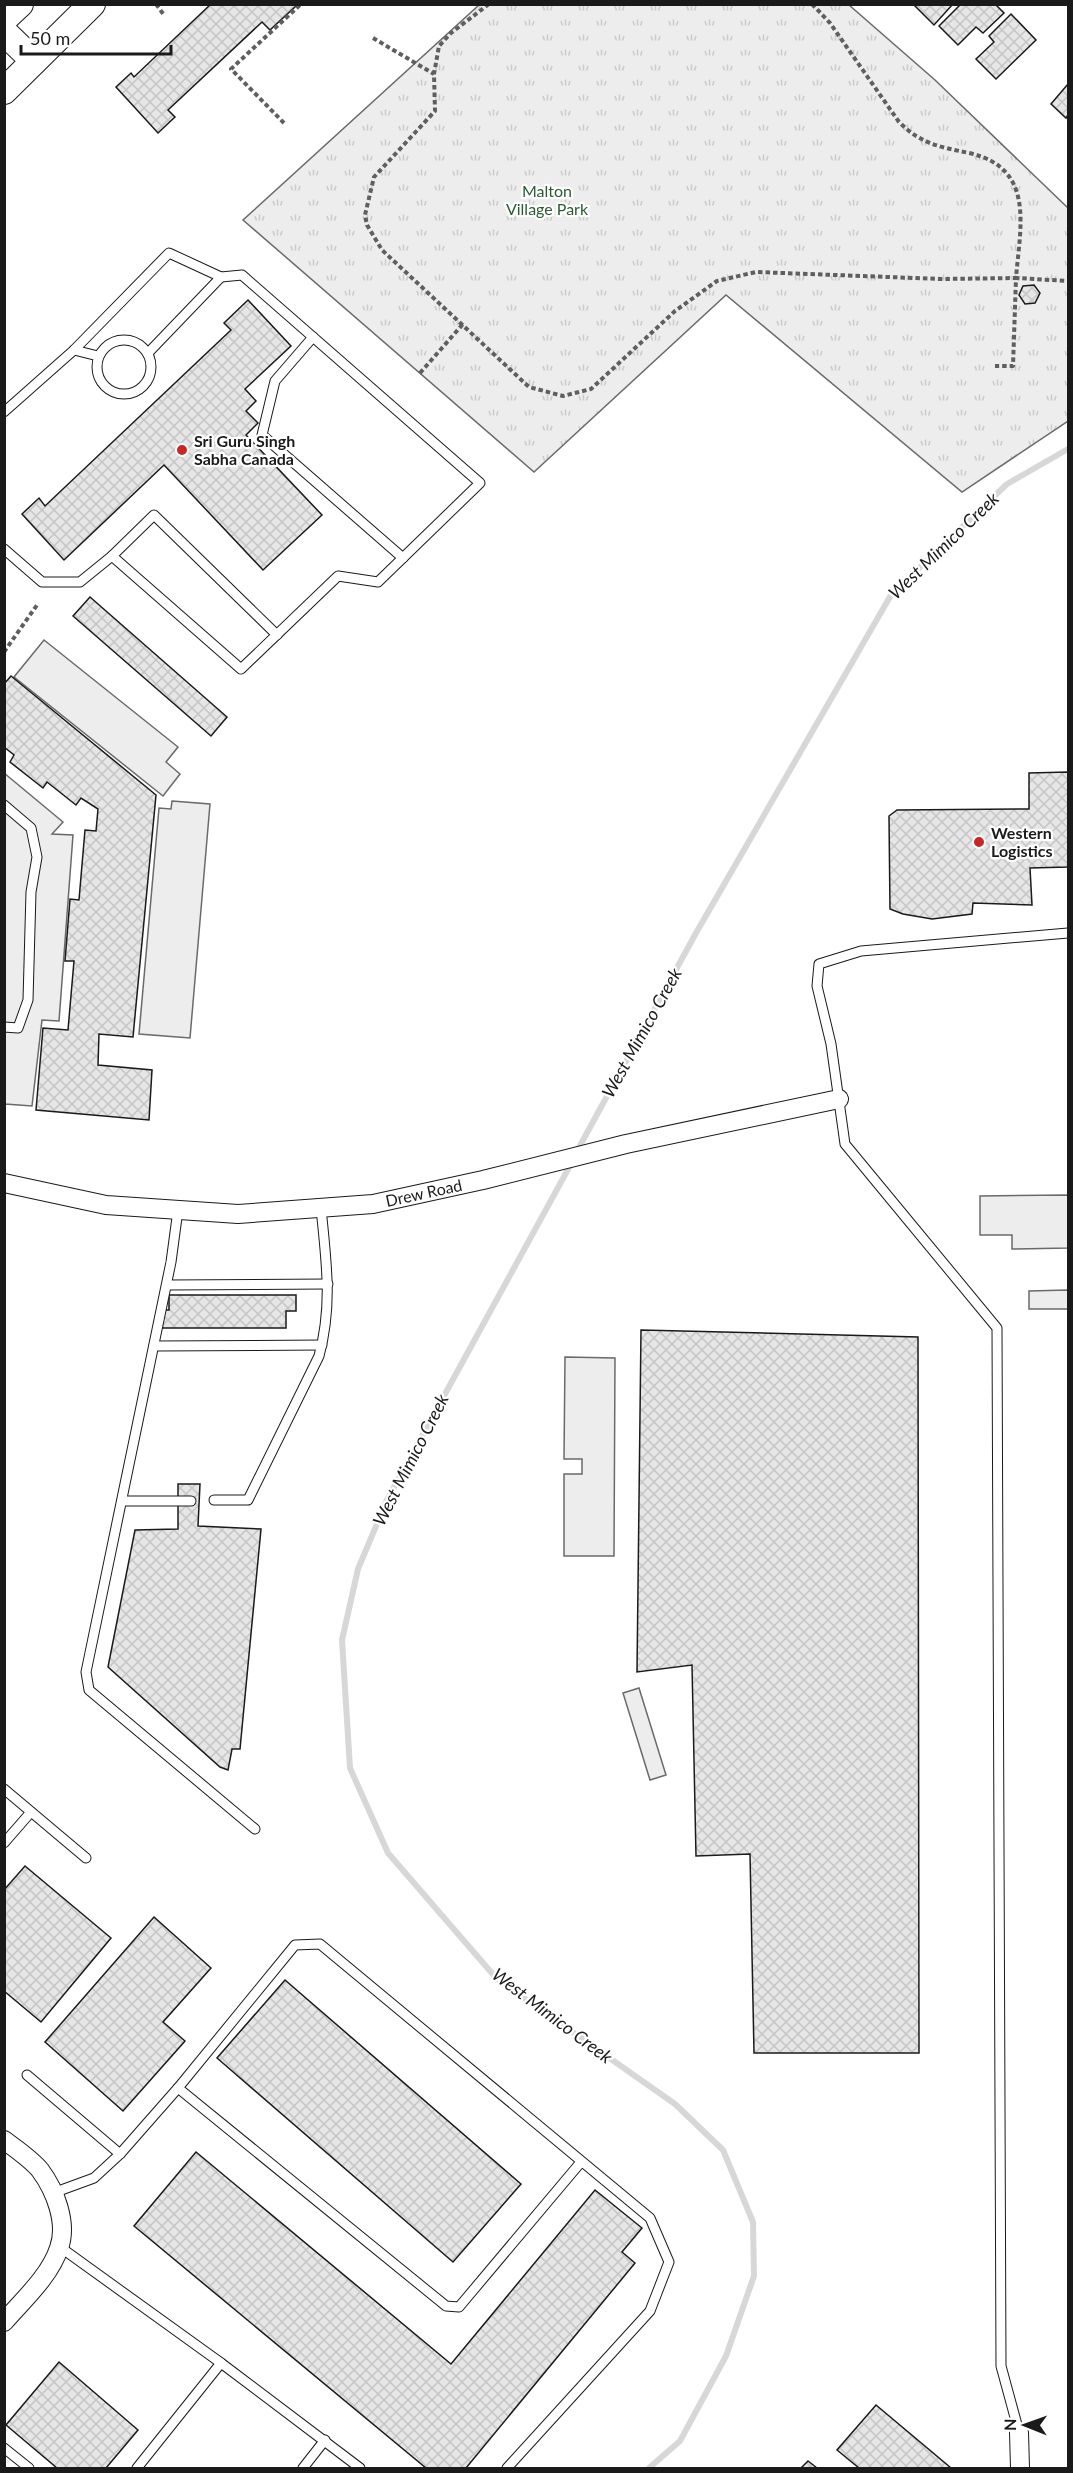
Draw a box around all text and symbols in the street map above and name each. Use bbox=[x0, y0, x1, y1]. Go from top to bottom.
scale bar bbox=[21, 18, 171, 56]
text: 50 m bbox=[30, 27, 70, 49]
park label: Malton Village Park bbox=[506, 181, 589, 218]
place label: Sri Guru Singh Sabha Canada bbox=[194, 431, 295, 468]
marker: Sri Guru Singh Sabha Canada bbox=[175, 443, 189, 457]
water label: West Mimico Creek bbox=[884, 487, 1003, 603]
place label: Western Logistics bbox=[991, 823, 1053, 860]
marker: Western Logistics bbox=[972, 835, 986, 849]
water label: West Mimico Creek bbox=[596, 963, 686, 1101]
street label: Drew Road bbox=[384, 1175, 464, 1210]
water label: West Mimico Creek bbox=[367, 1390, 453, 1529]
water label: West Mimico Creek bbox=[488, 1963, 617, 2068]
north arrow bbox=[995, 2395, 1055, 2455]
text: N bbox=[1000, 2418, 1019, 2431]

